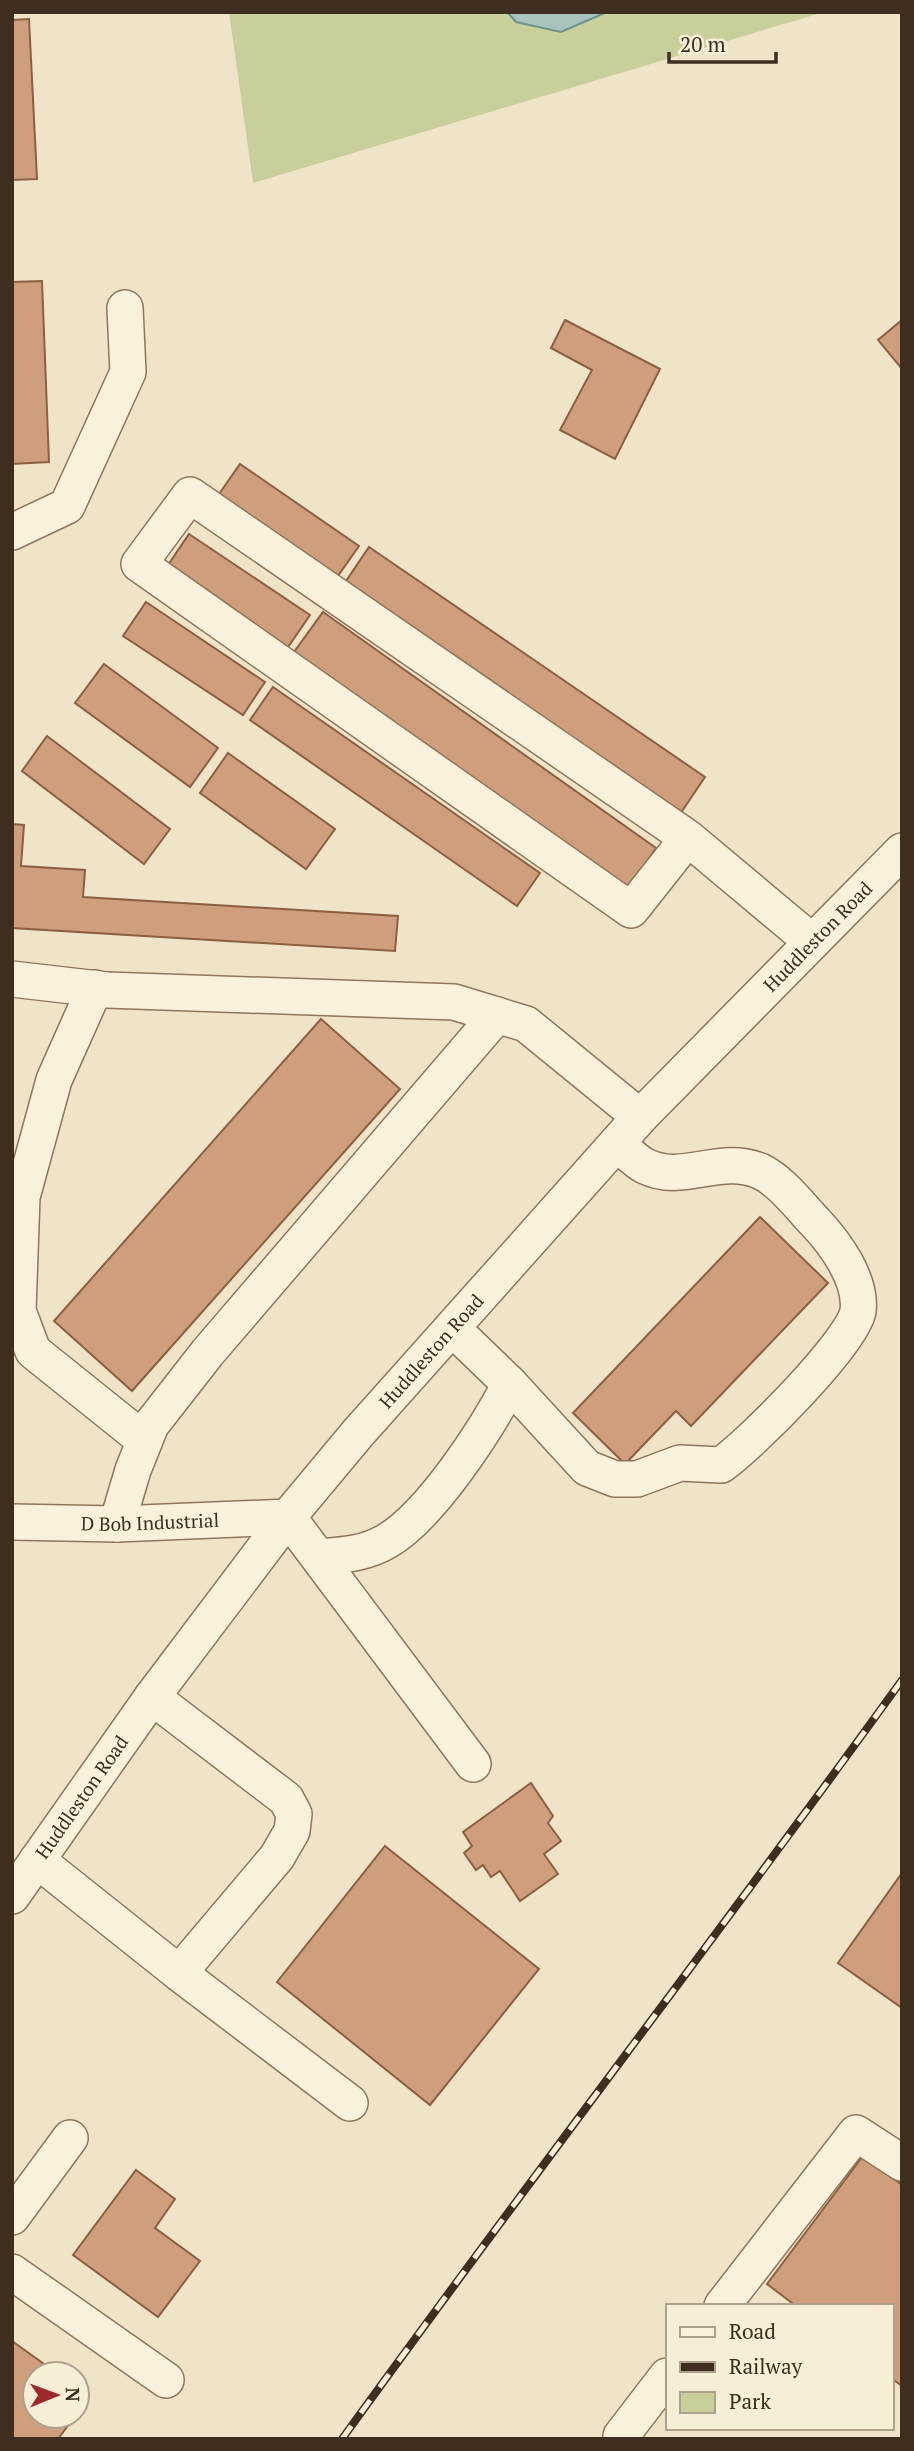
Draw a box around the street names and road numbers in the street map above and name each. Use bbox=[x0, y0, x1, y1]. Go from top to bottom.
street label: Huddleston Road bbox=[757, 875, 878, 997]
street label: Huddleston Road bbox=[373, 1288, 489, 1413]
street label: D Bob Industrial bbox=[81, 1507, 220, 1536]
street label: Huddleston Road bbox=[29, 1730, 133, 1863]

